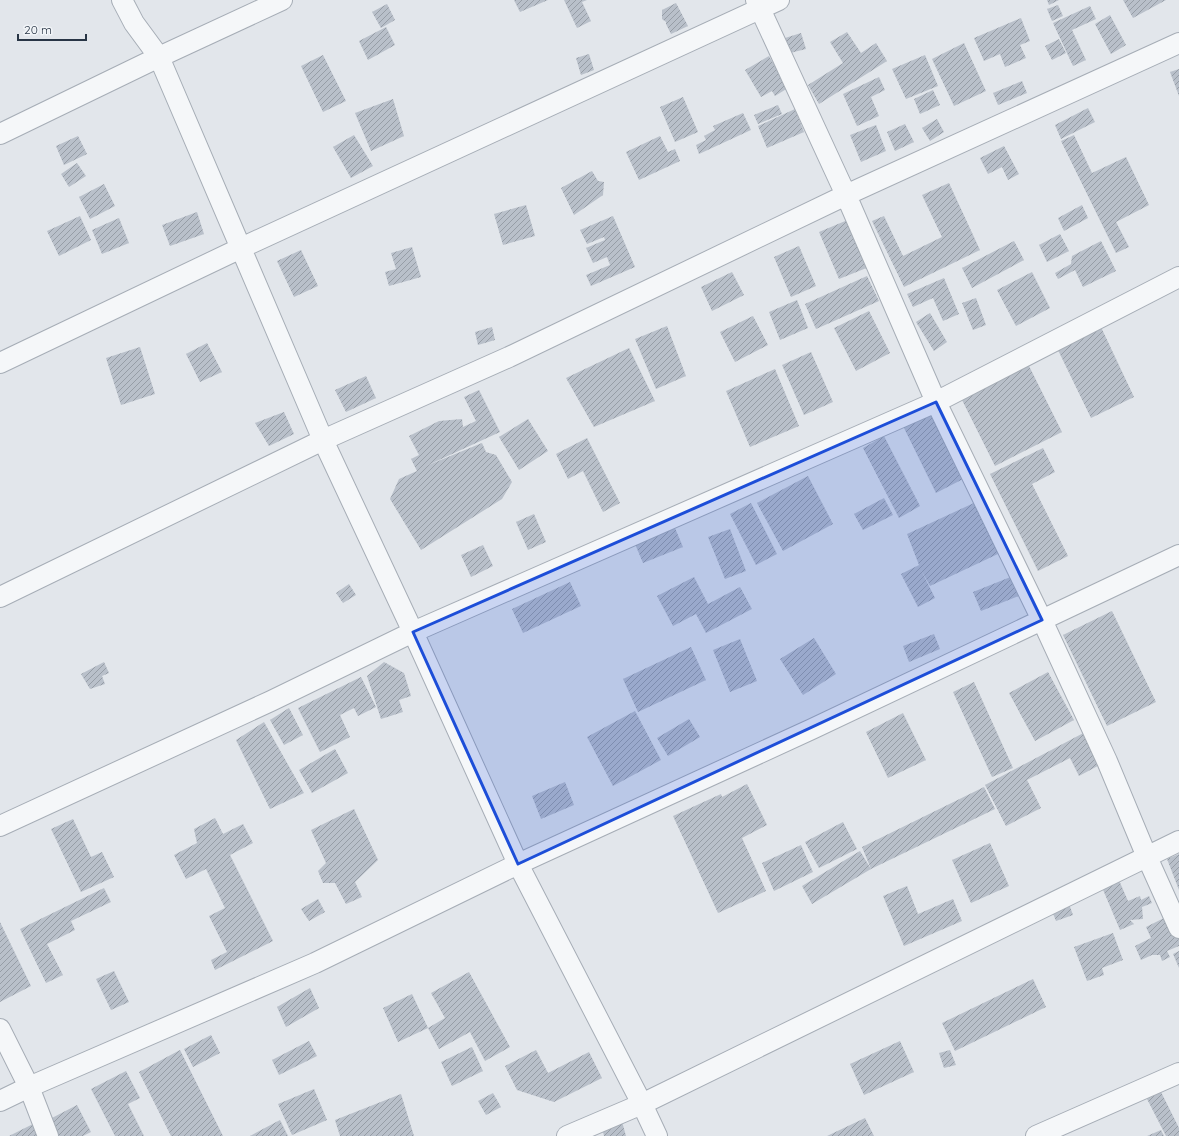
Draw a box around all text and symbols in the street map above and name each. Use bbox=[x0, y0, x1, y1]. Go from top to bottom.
scale bar bbox=[18, 16, 86, 42]
text: 20 m bbox=[24, 22, 52, 37]

